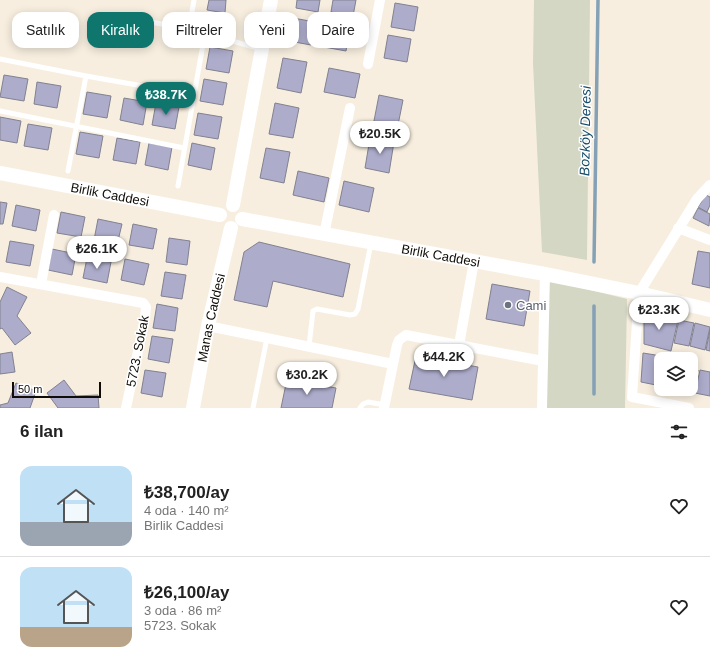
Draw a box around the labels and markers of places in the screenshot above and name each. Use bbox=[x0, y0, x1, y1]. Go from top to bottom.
pin: ₺38.7K bbox=[133, 82, 199, 116]
pin: ₺20.5K bbox=[347, 121, 413, 155]
pin: ₺26.1K bbox=[64, 236, 130, 270]
pin: ₺23.3K bbox=[626, 297, 692, 331]
place label: Cami bbox=[516, 298, 546, 313]
marker: Cami bbox=[503, 300, 513, 310]
pin: ₺44.2K bbox=[411, 344, 477, 378]
pin: ₺30.2K bbox=[274, 362, 340, 396]

